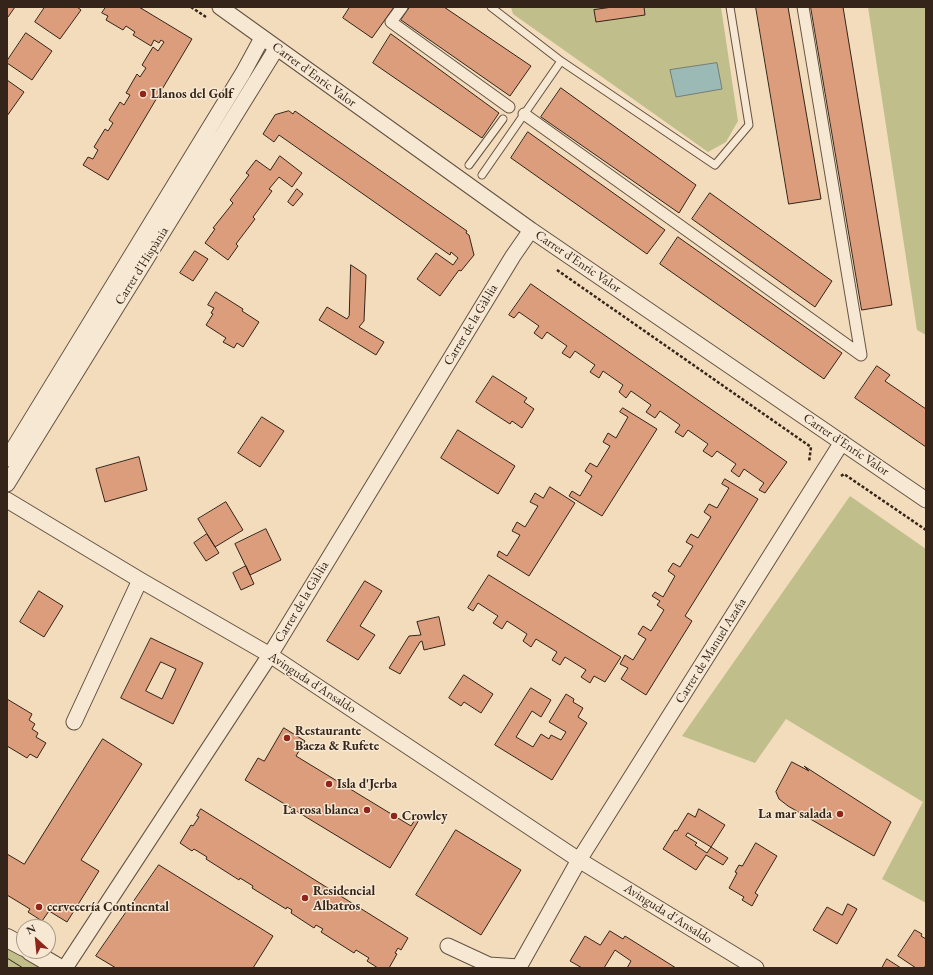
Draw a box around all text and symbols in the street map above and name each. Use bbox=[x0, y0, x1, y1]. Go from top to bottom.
street label: Carrer d'Enric Valor bbox=[269, 39, 359, 111]
place label: Llanos del Golf bbox=[151, 86, 233, 102]
marker: Llanos del Golf bbox=[138, 89, 148, 99]
street label: Carrer d'Hispània bbox=[112, 224, 172, 308]
street label: Carrer d'Enric Valor bbox=[532, 227, 624, 297]
street label: Carrer de la Gàl·lia bbox=[441, 281, 501, 369]
street label: Carrer d'Enric Valor bbox=[800, 410, 892, 480]
street label: Carrer de la Gàl·lia bbox=[272, 558, 332, 646]
street label: Carrer de Manuel Azaña bbox=[672, 595, 750, 707]
street label: Avinguda d'Ansaldo bbox=[265, 649, 359, 717]
place label: Restaurante Baeza & Rufete bbox=[295, 723, 379, 754]
marker: Restaurante Baeza & Rufete bbox=[282, 733, 292, 743]
place label: Isla d'Jerba bbox=[337, 776, 397, 792]
marker: Isla d'Jerba bbox=[324, 779, 334, 789]
place label: La rosa blanca bbox=[283, 802, 359, 818]
marker: La rosa blanca bbox=[362, 805, 372, 815]
place label: La mar salada bbox=[758, 806, 832, 822]
place label: Crowley bbox=[402, 808, 448, 824]
marker: La mar salada bbox=[835, 809, 845, 819]
marker: Crowley bbox=[389, 811, 399, 821]
street label: Avinguda d'Ansaldo bbox=[621, 881, 715, 947]
place label: Residencial Albatros bbox=[313, 883, 375, 914]
marker: Residencial Albatros bbox=[300, 893, 310, 903]
place label: cervecería Continental bbox=[47, 899, 169, 915]
marker: cervecería Continental bbox=[34, 902, 44, 912]
north arrow bbox=[16, 919, 56, 959]
text: N bbox=[24, 921, 38, 937]

